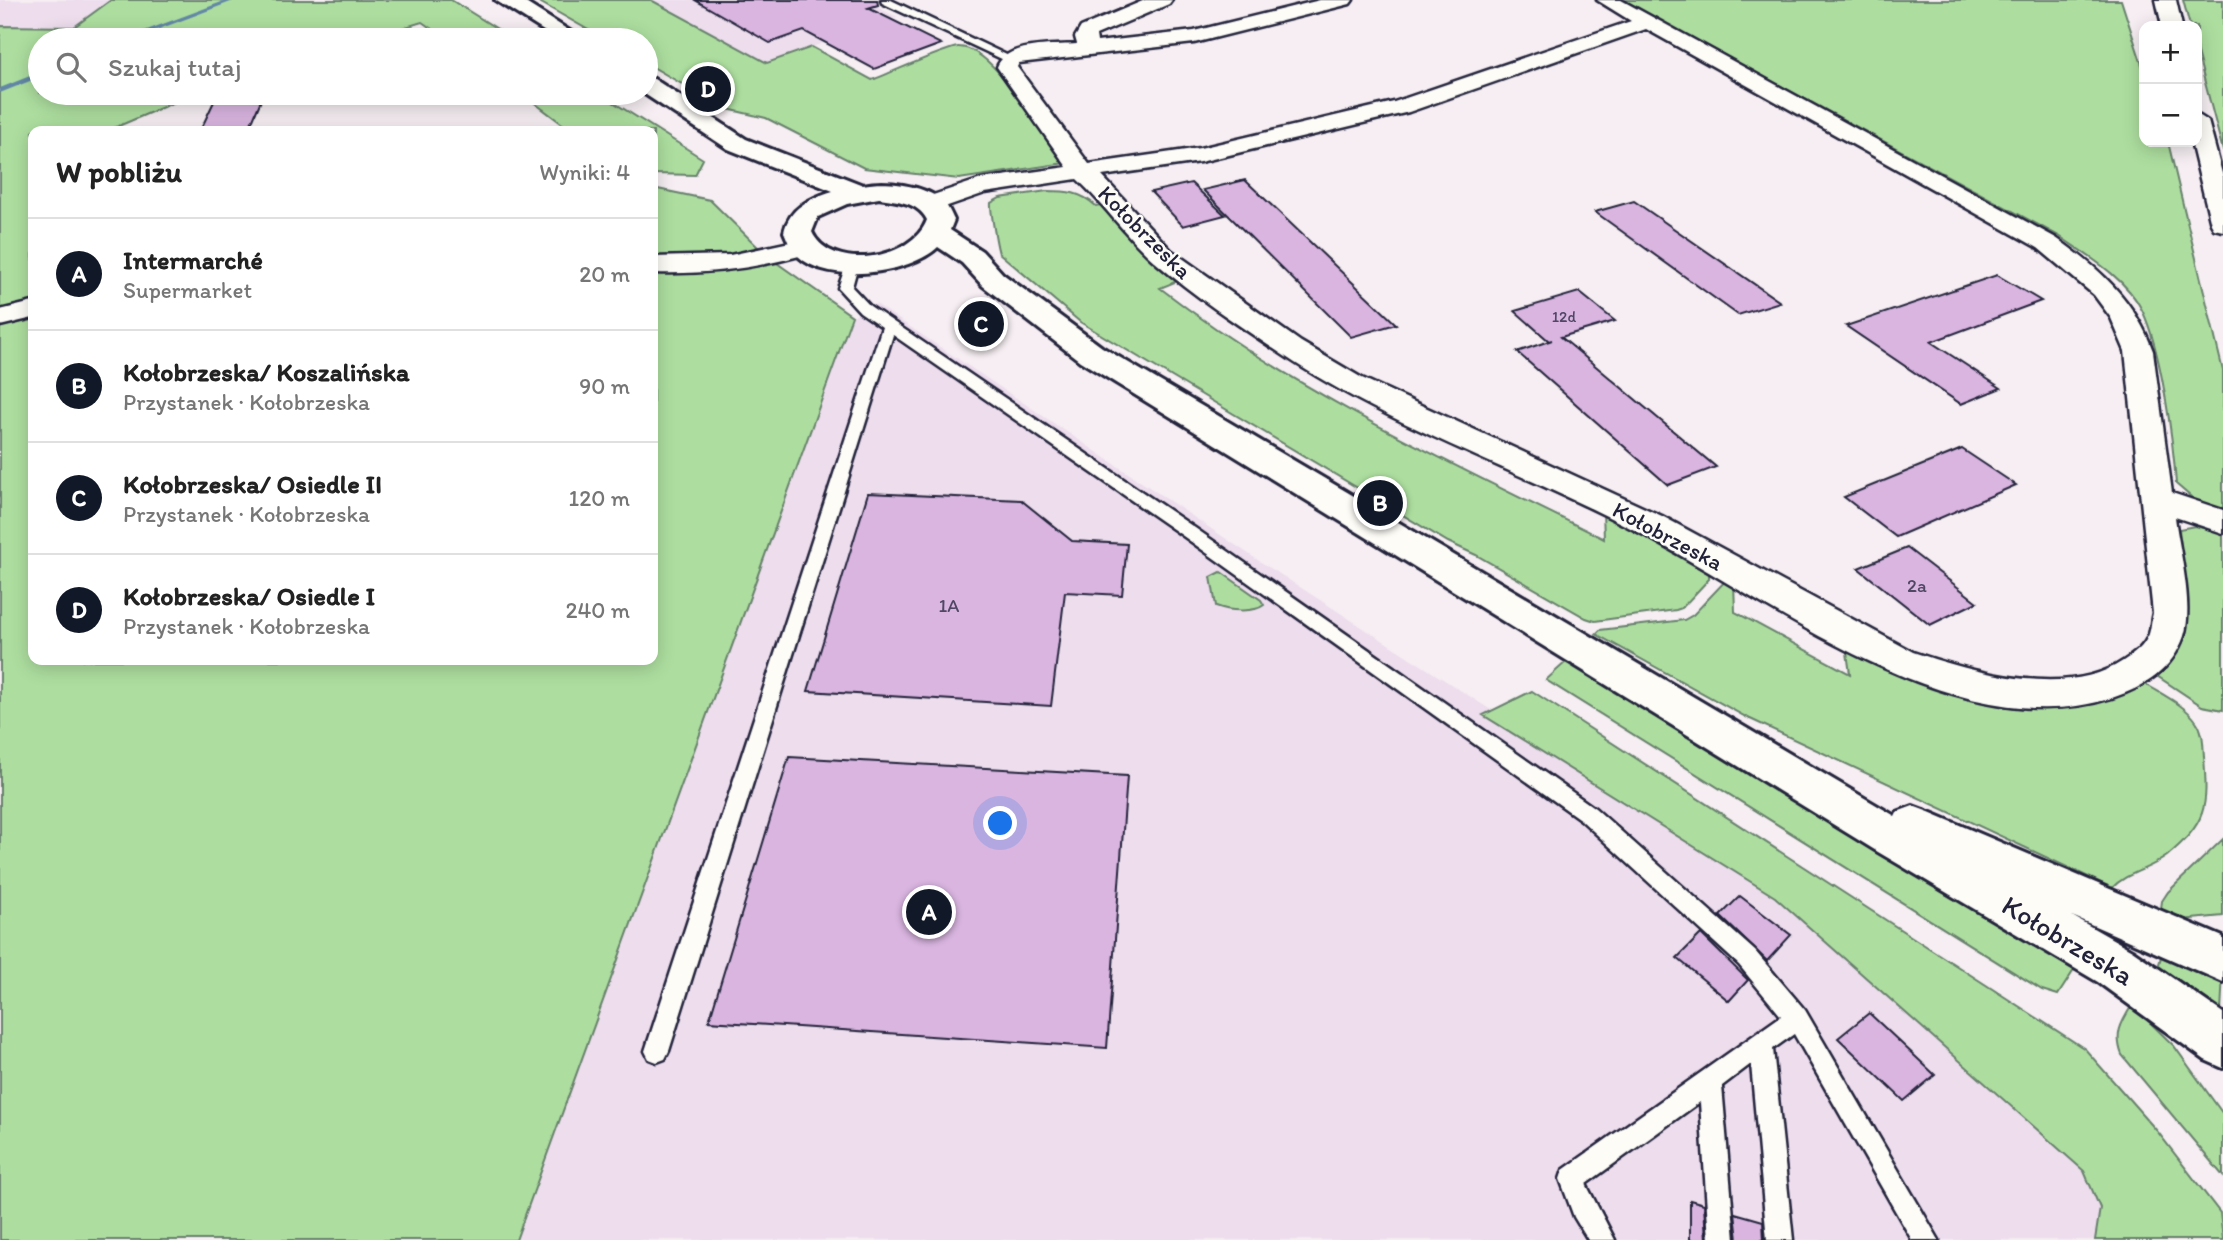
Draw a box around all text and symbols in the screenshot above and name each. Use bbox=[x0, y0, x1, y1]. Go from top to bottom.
map controls bbox=[2139, 21, 2202, 147]
button: + bbox=[2139, 21, 2202, 84]
search box bbox=[28, 28, 658, 105]
icon: search bbox=[52, 48, 90, 86]
text: Szukaj tutaj bbox=[108, 51, 241, 83]
pin: D bbox=[685, 63, 731, 115]
button: − bbox=[2139, 84, 2202, 147]
text: W pobliżu bbox=[56, 153, 182, 190]
text: Wyniki: 4 bbox=[539, 158, 630, 186]
street label: Kołobrzeska bbox=[1092, 179, 1198, 285]
text: Intermarché bbox=[123, 244, 263, 276]
text: A bbox=[72, 260, 86, 288]
text: 20 m bbox=[579, 260, 630, 288]
text: Supermarket bbox=[123, 276, 252, 304]
pin: C bbox=[958, 298, 1004, 350]
house number: 12d bbox=[1552, 307, 1576, 326]
text: Kołobrzeska/ Koszalińska bbox=[123, 356, 410, 388]
text: B bbox=[72, 372, 86, 400]
text: 90 m bbox=[579, 372, 630, 400]
text: Przystanek · Kołobrzeska bbox=[123, 388, 370, 416]
text: Kołobrzeska/ Osiedle II bbox=[123, 468, 382, 500]
pin: B bbox=[1357, 477, 1403, 529]
text: C bbox=[72, 484, 86, 512]
text: 120 m bbox=[569, 484, 630, 512]
street label: Kołobrzeska bbox=[1608, 495, 1728, 577]
text: Przystanek · Kołobrzeska bbox=[123, 500, 370, 528]
house number: 2a bbox=[1907, 574, 1927, 597]
text: Kołobrzeska/ Osiedle I bbox=[123, 580, 375, 612]
house number: 1A bbox=[939, 594, 959, 617]
text: D bbox=[71, 596, 87, 624]
text: 240 m bbox=[565, 596, 630, 624]
text: Przystanek · Kołobrzeska bbox=[123, 612, 370, 640]
your location bbox=[983, 806, 1017, 840]
pin: A bbox=[906, 886, 952, 938]
street label: Kołobrzeska bbox=[1996, 888, 2140, 993]

